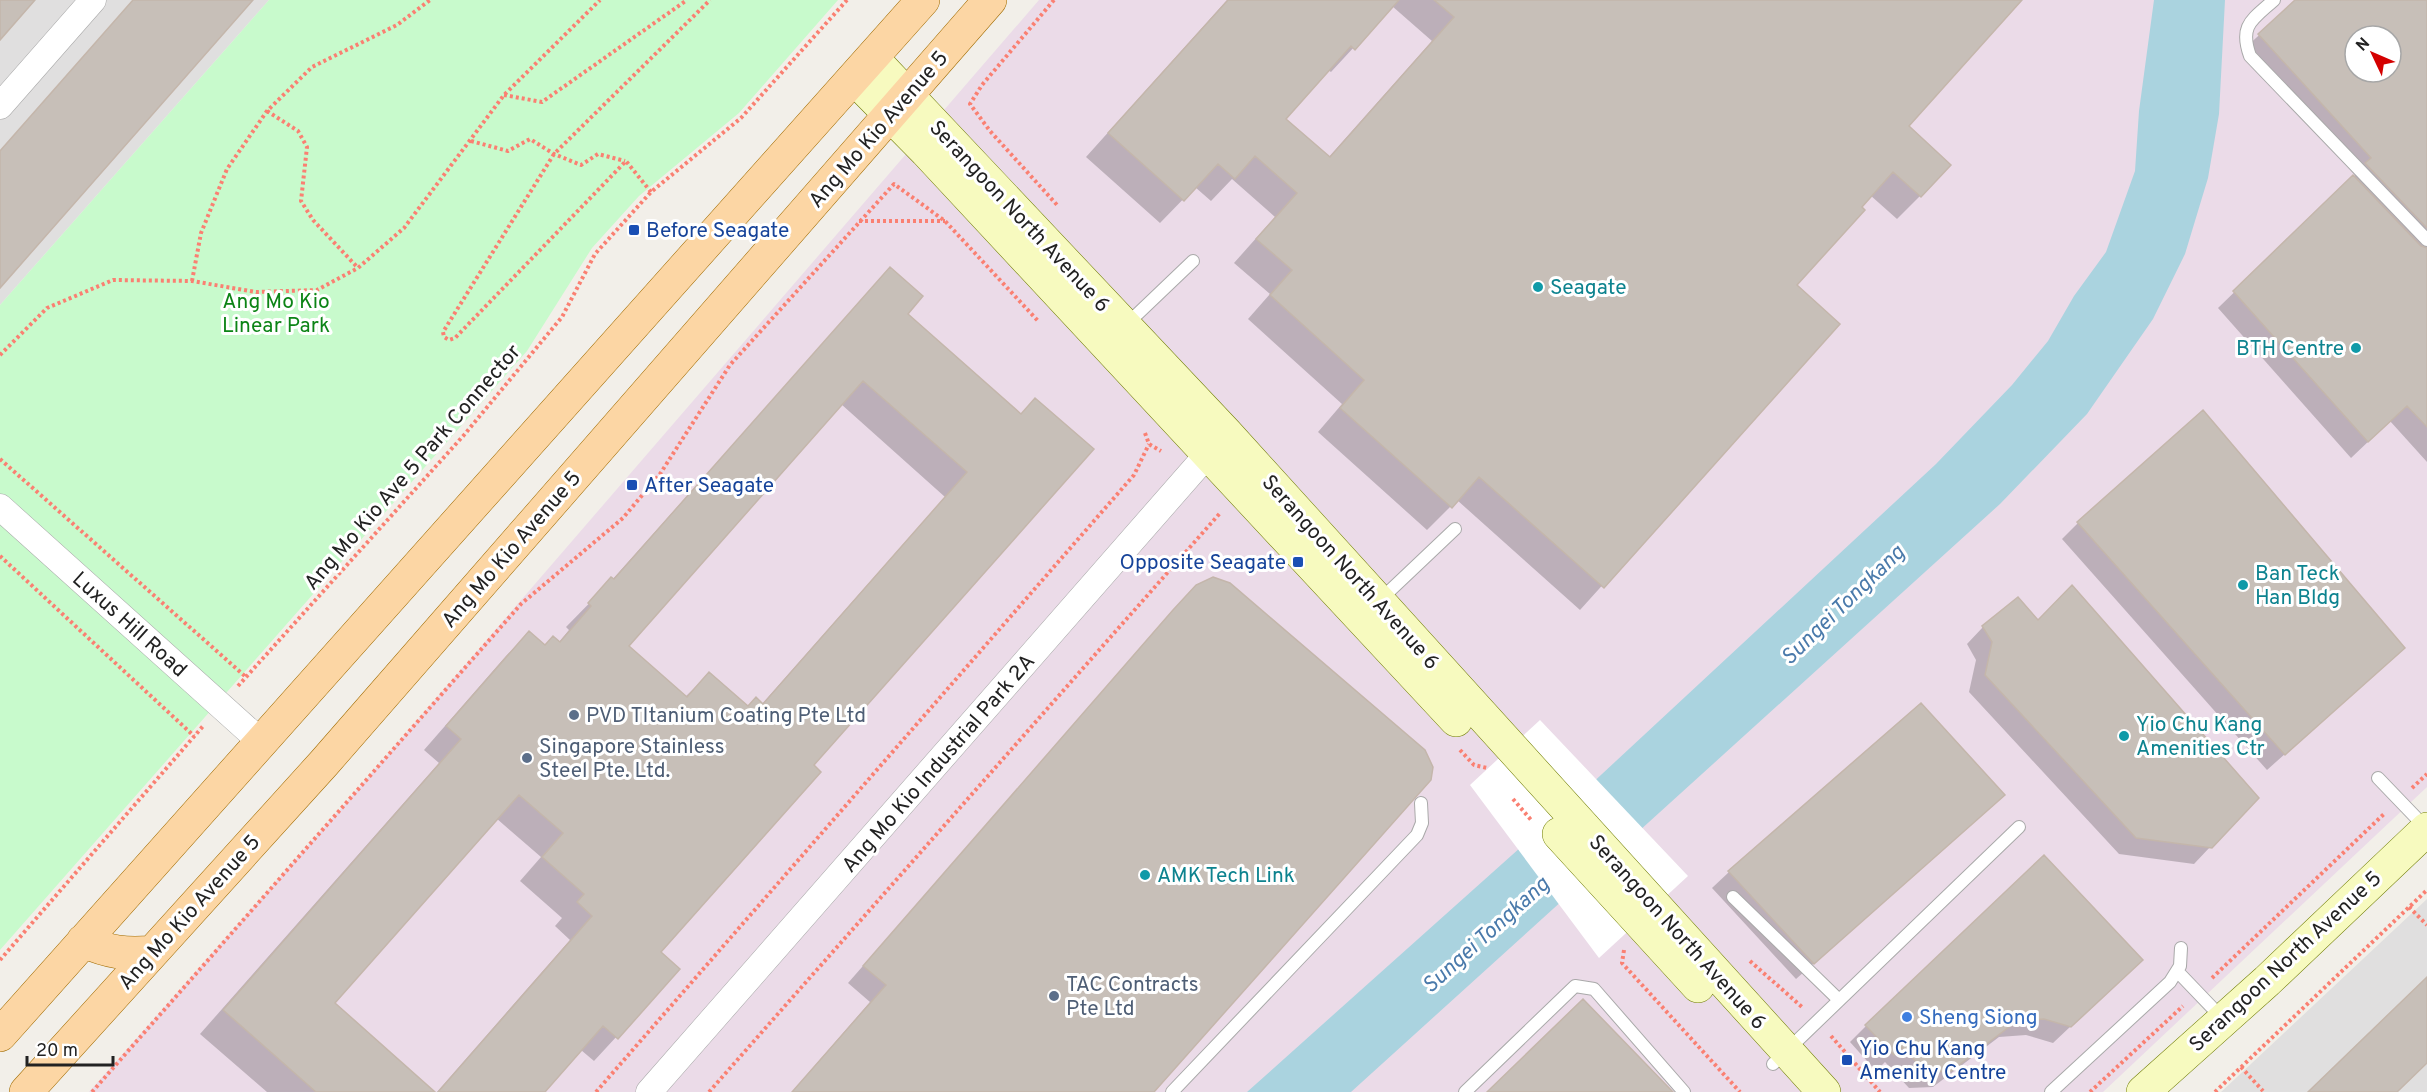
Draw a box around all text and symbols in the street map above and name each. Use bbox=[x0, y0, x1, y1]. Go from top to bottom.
north arrow bbox=[2343, 24, 2403, 84]
text: N bbox=[2352, 34, 2375, 56]
street label: Ang Mo Kio Avenue 5 bbox=[803, 46, 955, 214]
street label: Serangoon North Avenue 6 bbox=[923, 115, 1115, 319]
place label: Before Seagate bbox=[646, 218, 789, 245]
marker: Before Seagate bbox=[627, 223, 641, 237]
place label: Seagate bbox=[1550, 275, 1626, 302]
marker: Seagate bbox=[1531, 280, 1545, 294]
park label: Ang Mo Kio Linear Park bbox=[222, 289, 330, 340]
place label: BTH Centre bbox=[2236, 336, 2344, 363]
street label: Ang Mo Kio Ave 5 Park Connector bbox=[299, 339, 527, 597]
marker: BTH Centre bbox=[2349, 341, 2363, 355]
street label: Ang Mo Kio Avenue 5 bbox=[436, 466, 588, 634]
street label: Serangoon North Avenue 6 bbox=[1255, 470, 1445, 676]
place label: After Seagate bbox=[644, 473, 774, 500]
marker: After Seagate bbox=[625, 478, 639, 492]
water label: Sungei Tongkang bbox=[1776, 539, 1912, 672]
place label: Opposite Seagate bbox=[1119, 550, 1286, 577]
marker: Opposite Seagate bbox=[1291, 555, 1305, 569]
place label: Ban Teck Han Bldg bbox=[2255, 561, 2340, 612]
street label: Luxus Hill Road bbox=[66, 566, 192, 684]
marker: Ban Teck Han Bldg bbox=[2236, 578, 2250, 592]
street label: Ang Mo Kio Industrial Park 2A bbox=[837, 649, 1042, 879]
place label: PVD TItanium Coating Pte Ltd bbox=[586, 703, 866, 730]
marker: PVD TItanium Coating Pte Ltd bbox=[567, 708, 581, 722]
place label: Yio Chu Kang Amenities Ctr bbox=[2136, 712, 2265, 763]
marker: Yio Chu Kang Amenities Ctr bbox=[2117, 729, 2131, 743]
place label: Singapore Stainless Steel Pte. Ltd. bbox=[539, 734, 725, 785]
marker: Singapore Stainless Steel Pte. Ltd. bbox=[520, 751, 534, 765]
street label: Ang Mo Kio Avenue 5 bbox=[113, 830, 267, 996]
street label: Serangoon North Avenue 6 bbox=[1582, 830, 1772, 1036]
place label: AMK Tech Link bbox=[1157, 863, 1295, 890]
street label: Serangoon North Avenue 5 bbox=[2184, 866, 2388, 1058]
marker: AMK Tech Link bbox=[1138, 868, 1152, 882]
water label: Sungei Tongkang bbox=[1418, 871, 1557, 1000]
place label: TAC Contracts Pte Ltd bbox=[1066, 972, 1199, 1023]
marker: TAC Contracts Pte Ltd bbox=[1047, 989, 1061, 1003]
place label: Sheng Siong bbox=[1919, 1005, 2038, 1032]
marker: Sheng Siong bbox=[1900, 1010, 1914, 1024]
scale bar bbox=[27, 1029, 112, 1067]
place label: Yio Chu Kang Amenity Centre bbox=[1859, 1036, 2006, 1087]
text: 20 m bbox=[36, 1040, 78, 1063]
marker: Yio Chu Kang Amenity Centre bbox=[1840, 1053, 1854, 1067]

